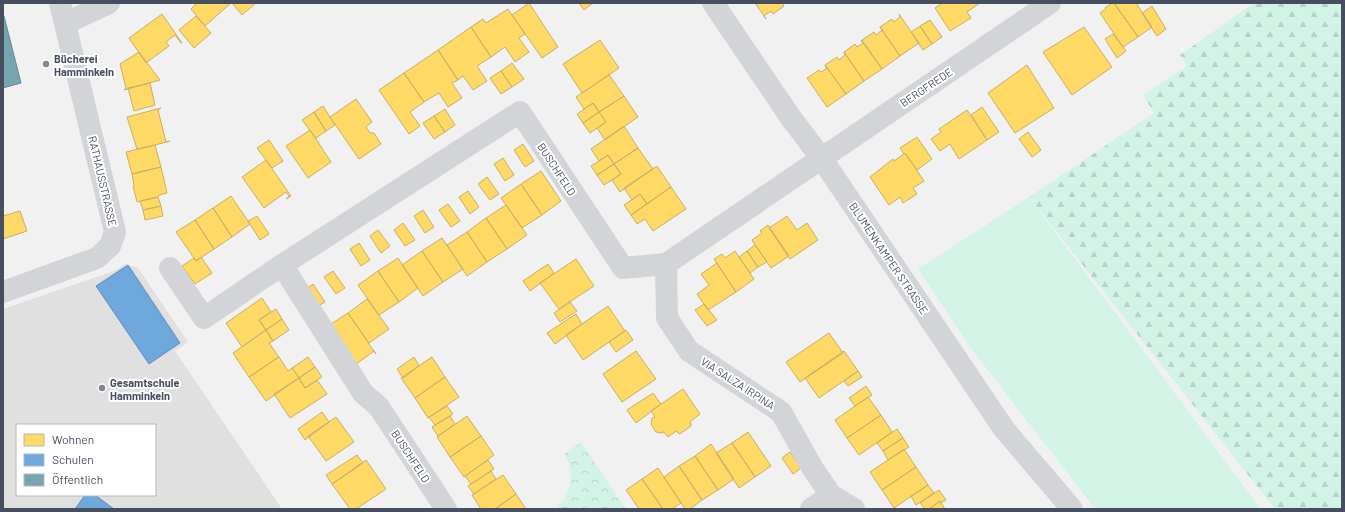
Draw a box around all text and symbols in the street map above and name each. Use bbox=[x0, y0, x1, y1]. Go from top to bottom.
place label: Bücherei Hamminkeln bbox=[54, 52, 114, 78]
marker: Bücherei Hamminkeln bbox=[41, 59, 51, 69]
street label: BERGFREDE bbox=[897, 65, 955, 109]
street label: RATHAUSSTRASSE bbox=[86, 135, 120, 228]
street label: BUSCHFELD bbox=[535, 140, 579, 198]
street label: BLUMENKAMPER STRASSE bbox=[847, 200, 931, 316]
street label: VIA SALZA IRPINA bbox=[699, 354, 778, 412]
place label: Gesamtschule Hamminkeln bbox=[110, 376, 179, 402]
marker: Gesamtschule Hamminkeln bbox=[97, 383, 107, 393]
legend bbox=[16, 424, 156, 496]
street label: BUSCHFELD bbox=[389, 427, 433, 485]
text: Wohnen bbox=[52, 432, 94, 446]
text: Schulen bbox=[52, 452, 94, 466]
text: Öffentlich bbox=[52, 472, 103, 486]

